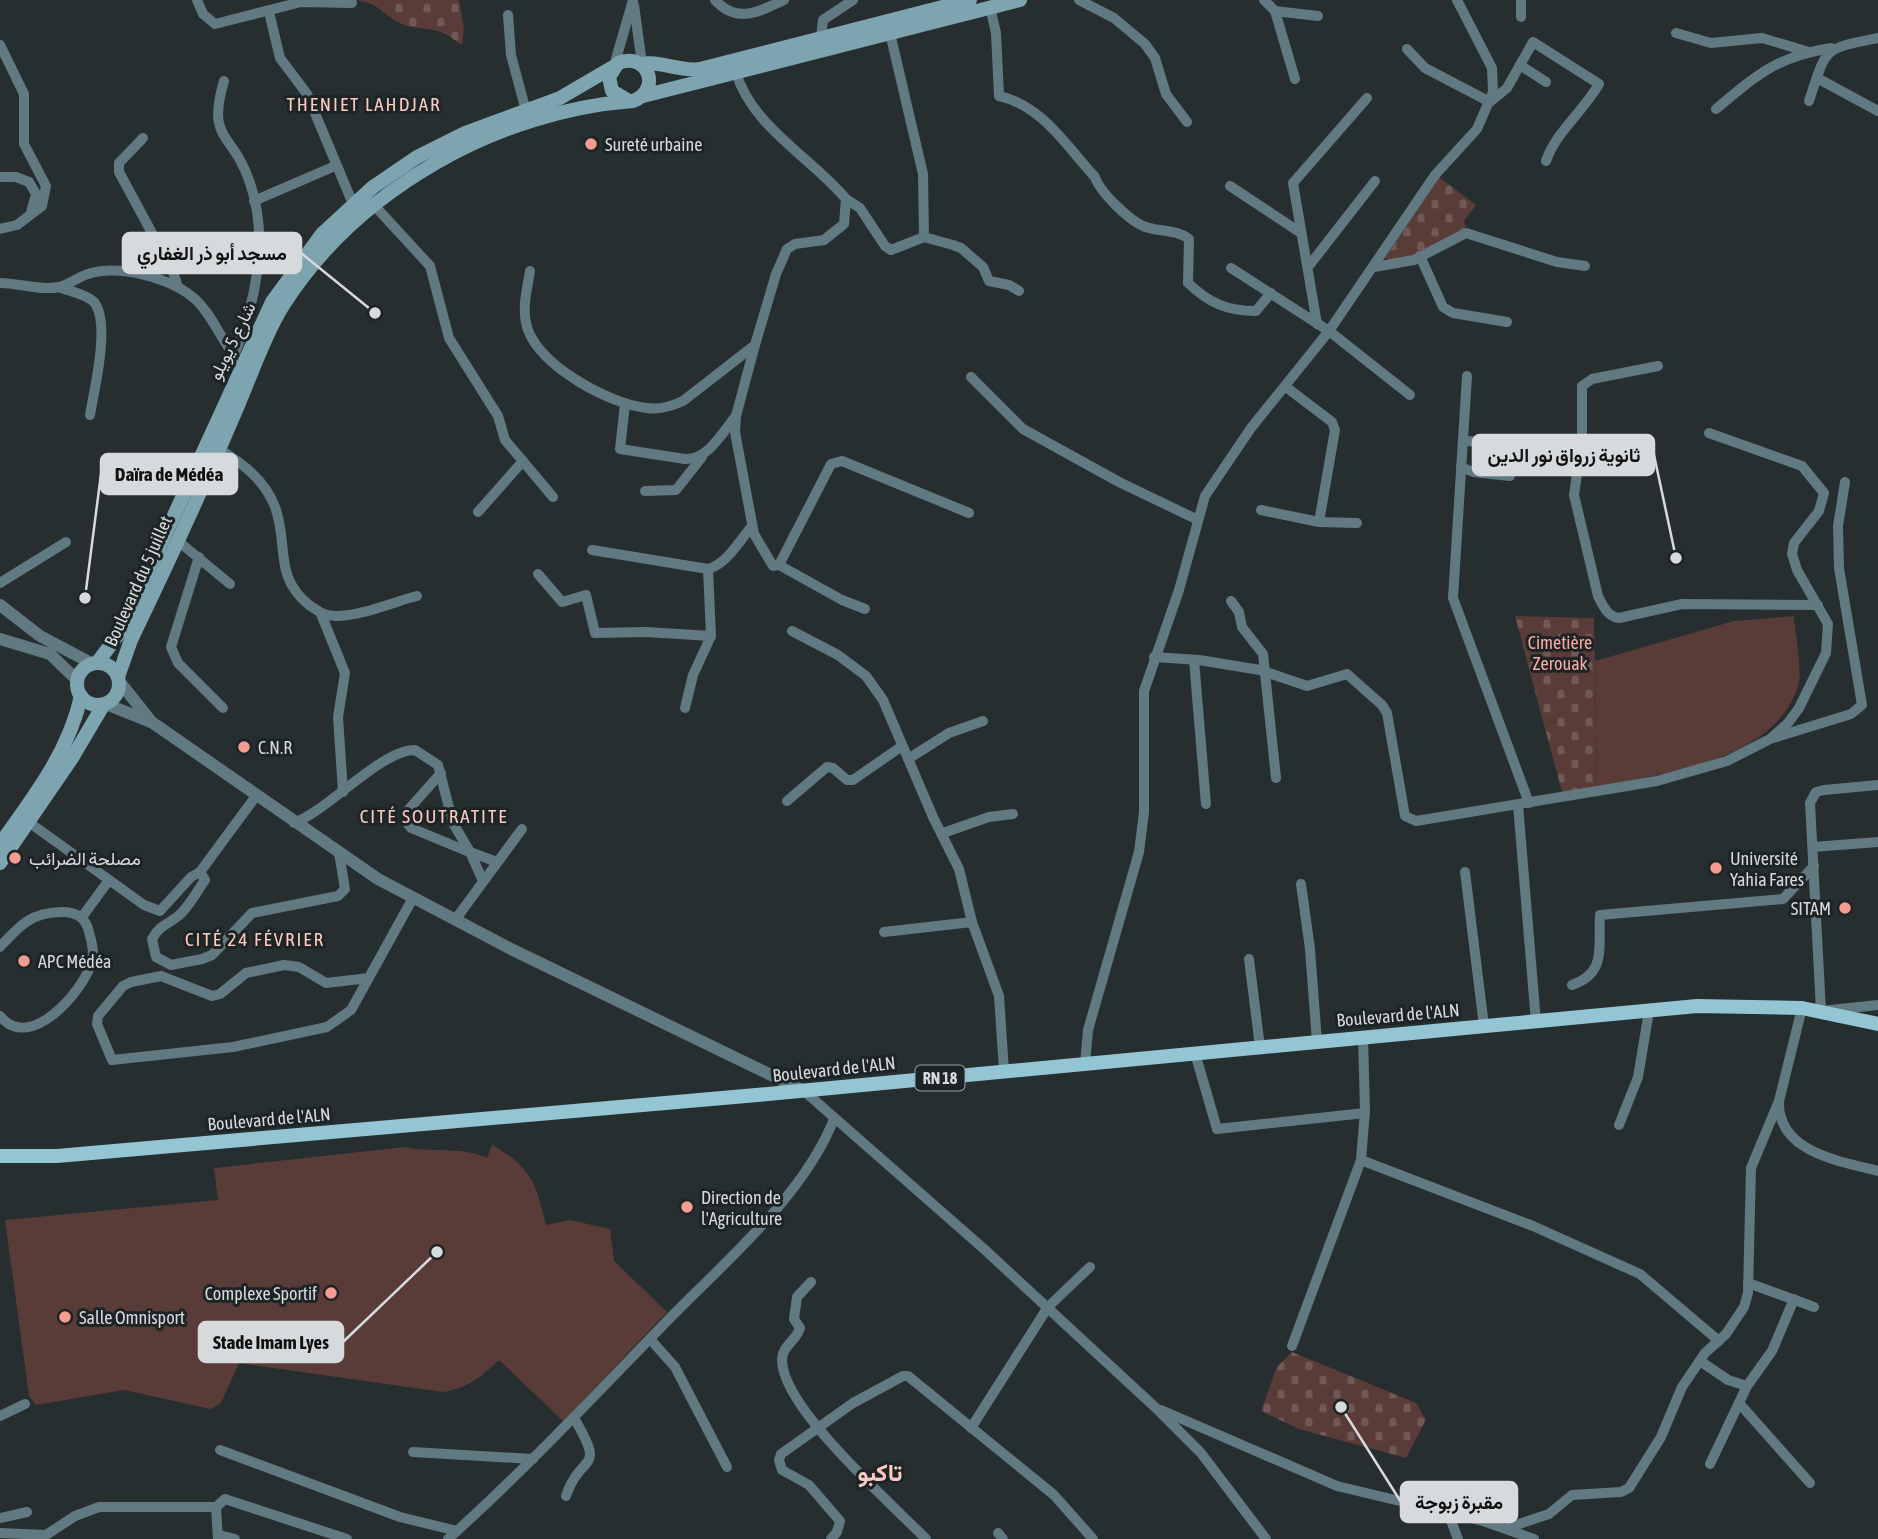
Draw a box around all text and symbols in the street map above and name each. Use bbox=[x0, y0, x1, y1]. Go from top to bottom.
district label: THENIET LAHDJAR bbox=[286, 93, 442, 115]
place label: Sureté urbaine bbox=[605, 134, 702, 155]
marker: Sureté urbaine bbox=[583, 136, 599, 152]
callout: مسجد أبو ذر الغفاري bbox=[123, 233, 301, 273]
text: مسجد أبو ذر الغفاري bbox=[137, 242, 287, 270]
street label: شارع 5 يويلو bbox=[204, 299, 262, 384]
callout: ثانوية زرواق نور الدين bbox=[1473, 435, 1654, 475]
text: ثانوية زرواق نور الدين bbox=[1487, 444, 1641, 468]
callout: Daïra de Médéa bbox=[101, 454, 237, 494]
text: Daïra de Médéa bbox=[115, 463, 223, 485]
street label: Boulevard du 5 juillet bbox=[100, 513, 176, 649]
park label: Cimetière Zerouak bbox=[1528, 632, 1592, 674]
place label: C.N.R bbox=[258, 737, 292, 758]
marker: C.N.R bbox=[236, 739, 252, 755]
district label: CITÉ SOUTRATITE bbox=[360, 805, 508, 827]
place label: مصلحة الضرائب bbox=[29, 848, 141, 870]
place label: Université Yahia Fares bbox=[1730, 848, 1804, 890]
marker: مصلحة الضرائب bbox=[7, 850, 23, 866]
marker: Université Yahia Fares bbox=[1708, 860, 1724, 876]
place label: SITAM bbox=[1791, 898, 1831, 919]
marker: SITAM bbox=[1837, 900, 1853, 916]
district label: CITÉ 24 FÉVRIER bbox=[185, 928, 325, 950]
place label: APC Médéa bbox=[38, 951, 111, 972]
marker: APC Médéa bbox=[16, 953, 32, 969]
street label: Boulevard de l'ALN bbox=[1336, 999, 1460, 1031]
street label: Boulevard de l'ALN bbox=[771, 1052, 897, 1086]
road number: RN 18 bbox=[916, 1066, 964, 1090]
street label: Boulevard de l'ALN bbox=[207, 1103, 331, 1135]
place label: Direction de l'Agriculture bbox=[701, 1187, 782, 1229]
marker: Direction de l'Agriculture bbox=[679, 1199, 695, 1215]
place label: Complexe Sportif bbox=[205, 1283, 317, 1304]
marker: Complexe Sportif bbox=[323, 1285, 339, 1301]
place label: Salle Omnisport bbox=[79, 1307, 185, 1328]
marker: Salle Omnisport bbox=[57, 1309, 73, 1325]
callout: Stade Imam Lyes bbox=[199, 1322, 343, 1362]
text: Stade Imam Lyes bbox=[213, 1331, 329, 1353]
district label: تاكبو bbox=[858, 1459, 902, 1488]
callout: مقبرة زبوجة bbox=[1401, 1482, 1517, 1522]
text: مقبرة زبوجة bbox=[1415, 1491, 1503, 1515]

